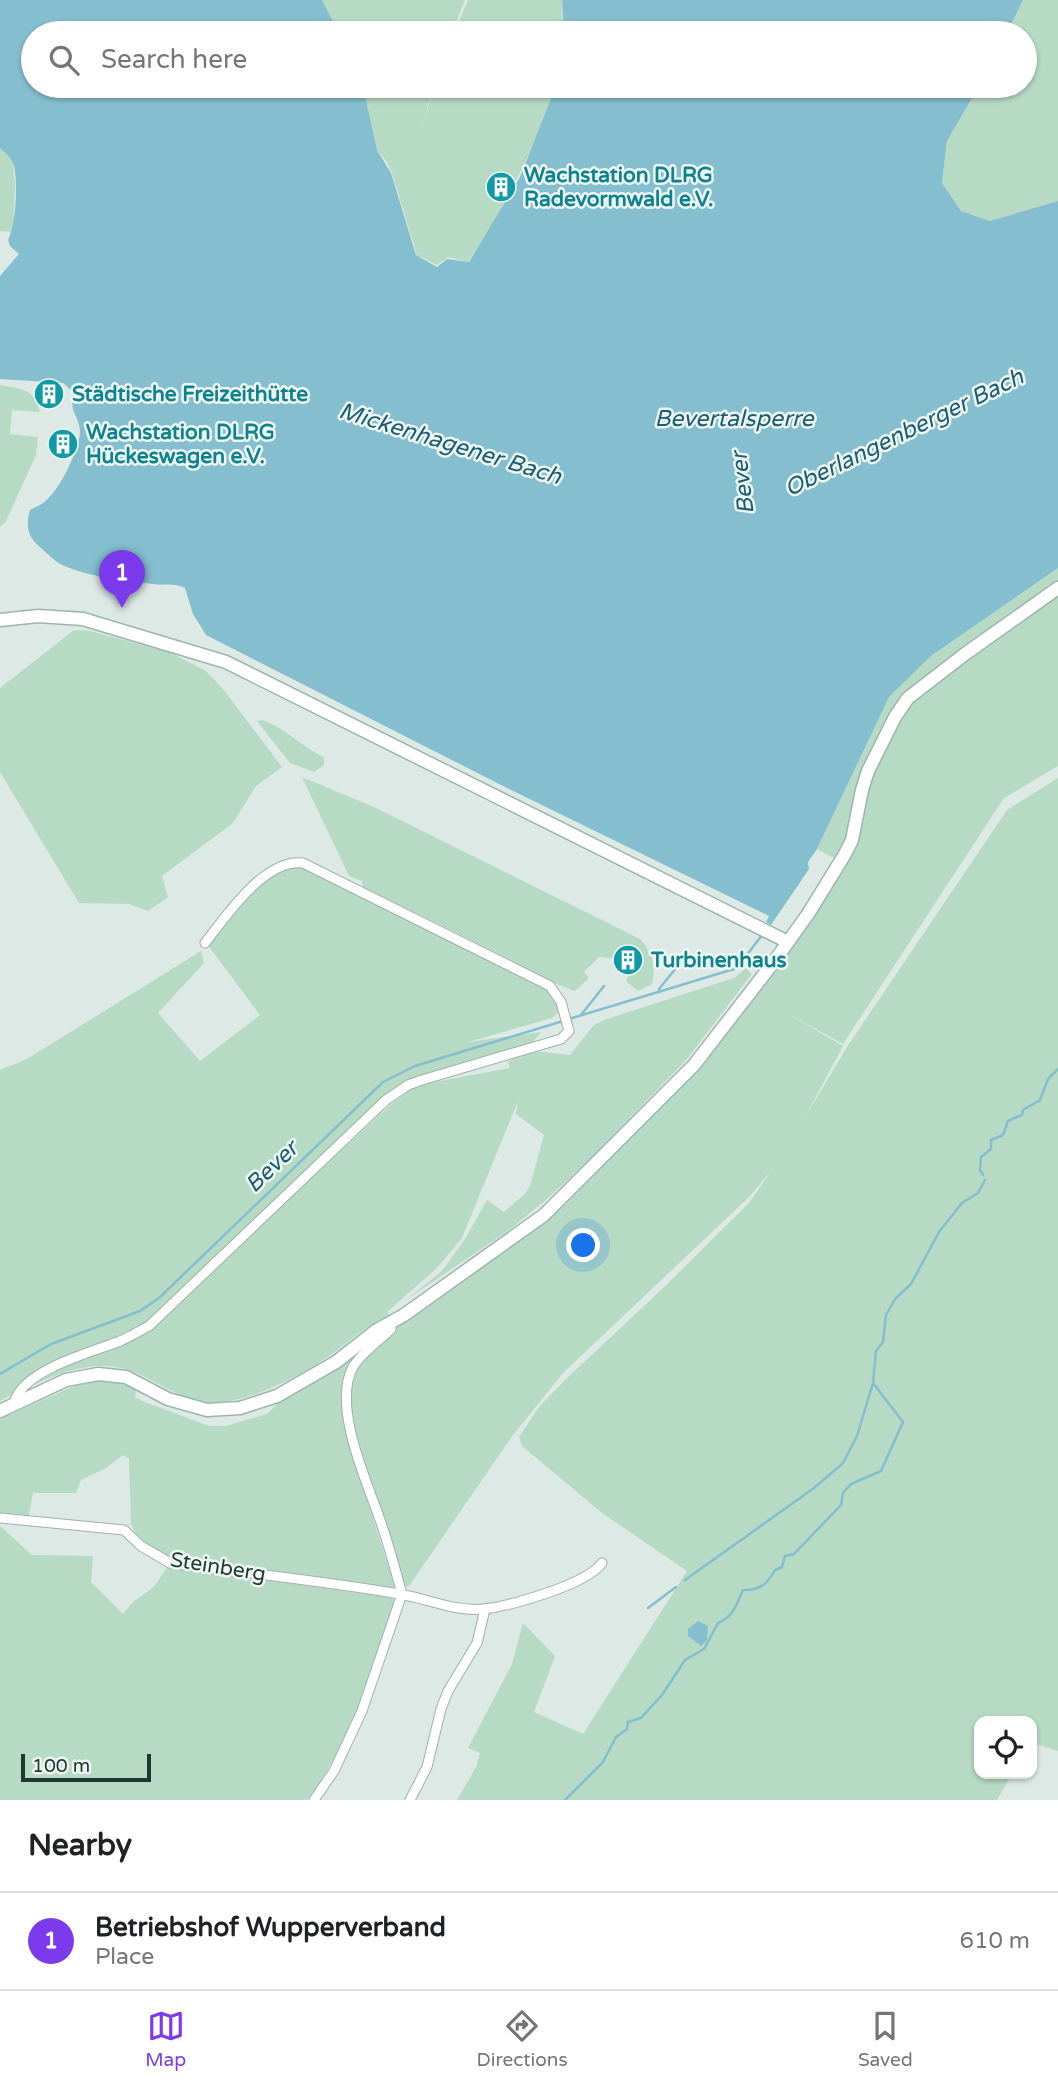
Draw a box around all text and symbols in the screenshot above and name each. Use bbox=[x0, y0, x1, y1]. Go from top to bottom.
search box bbox=[21, 21, 1037, 98]
icon: search bbox=[45, 41, 83, 79]
text: Search here bbox=[101, 44, 247, 75]
place label: Wachstation DLRG Radevormwald e.V. bbox=[524, 163, 714, 212]
building icon: Wachstation DLRG Radevormwald e.V. bbox=[484, 170, 518, 204]
water label: Oberlangenberger Bach bbox=[780, 362, 1029, 503]
building icon: Städtische Freizeithütte bbox=[32, 377, 66, 411]
place label: Städtische Freizeithütte bbox=[72, 382, 308, 407]
water label: Mickenhagener Bach bbox=[336, 397, 565, 491]
water label: Bevertalsperre bbox=[655, 405, 815, 433]
place label: Wachstation DLRG Hückeswagen e.V. bbox=[86, 420, 275, 469]
building icon: Wachstation DLRG Hückeswagen e.V. bbox=[46, 427, 80, 461]
water label: Bever bbox=[725, 447, 761, 516]
pin: 1 bbox=[99, 550, 145, 608]
building icon: Turbinenhaus bbox=[611, 943, 645, 977]
place label: Turbinenhaus bbox=[650, 948, 787, 973]
water label: Bever bbox=[240, 1133, 307, 1199]
your location bbox=[566, 1228, 600, 1262]
street label: Steinberg bbox=[168, 1547, 268, 1587]
map controls bbox=[974, 1716, 1037, 1779]
button: locate bbox=[974, 1716, 1037, 1779]
scale bar bbox=[21, 1751, 150, 1783]
text: 100 m bbox=[32, 1755, 90, 1777]
text: Nearby bbox=[28, 1827, 132, 1864]
text: Betriebshof Wupperverband bbox=[95, 1912, 446, 1943]
text: 1 bbox=[44, 1927, 58, 1955]
text: 610 m bbox=[960, 1927, 1030, 1955]
text: Place bbox=[95, 1943, 154, 1971]
tab: Map bbox=[145, 2007, 186, 2071]
tab: Directions bbox=[477, 2007, 568, 2071]
tab: Saved bbox=[858, 2007, 913, 2071]

